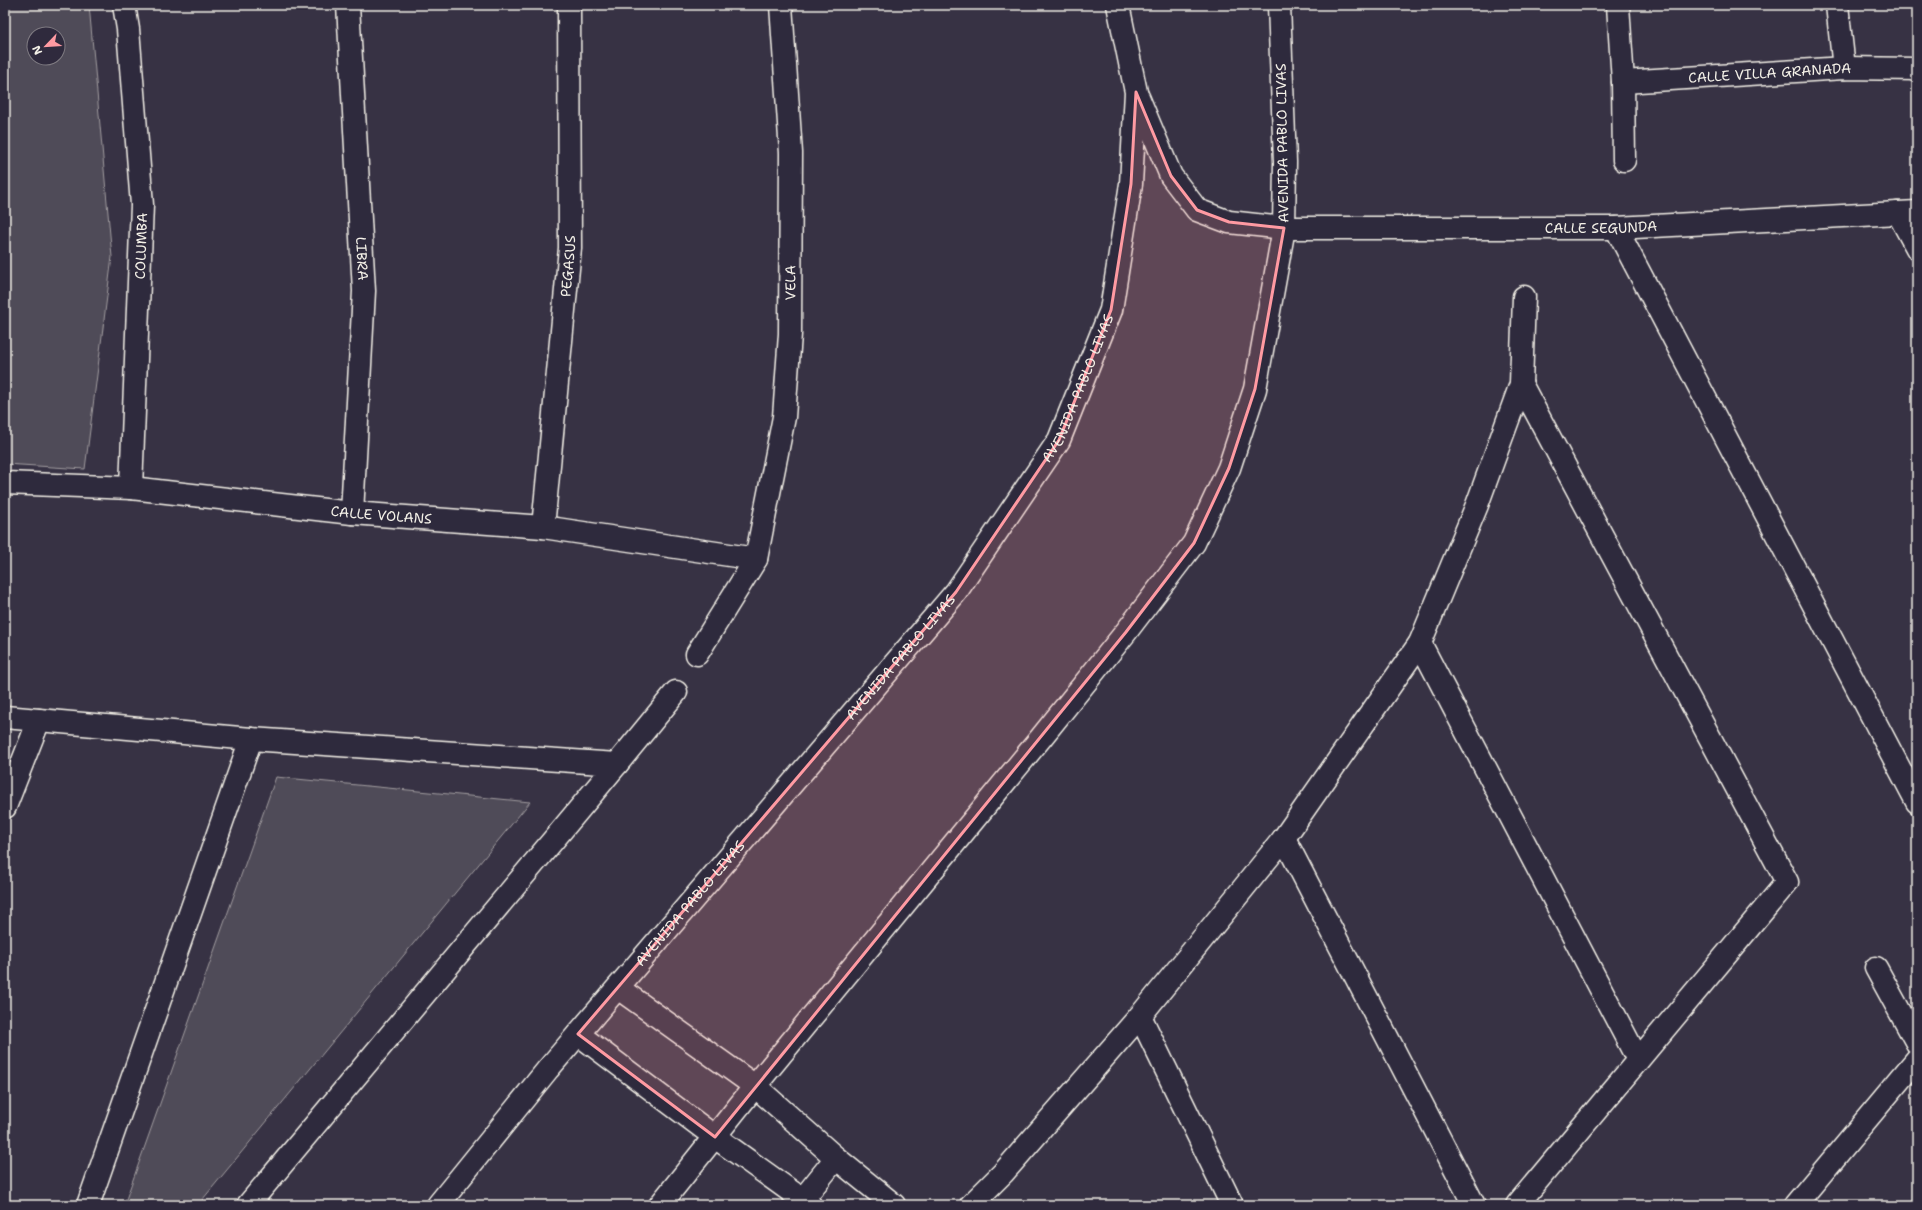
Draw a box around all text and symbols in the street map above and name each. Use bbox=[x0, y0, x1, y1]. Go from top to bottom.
north arrow bbox=[26, 26, 66, 66]
text: N bbox=[29, 43, 46, 57]
street label: CALLE VILLA GRANADA bbox=[1688, 59, 1851, 87]
street label: AVENIDA PABLO LIVAS bbox=[1272, 63, 1292, 223]
street label: COLUMBA bbox=[131, 212, 151, 280]
street label: CALLE SEGUNDA bbox=[1545, 217, 1658, 237]
street label: PEGASUS bbox=[556, 235, 579, 298]
street label: LIBRA bbox=[352, 236, 372, 281]
street label: VELA bbox=[781, 265, 799, 301]
street label: AVENIDA PABLO LIVAS bbox=[1037, 311, 1117, 466]
street label: CALLE VOLANS bbox=[330, 502, 433, 528]
street label: AVENIDA PABLO LIVAS bbox=[842, 590, 959, 724]
street label: AVENIDA PABLO LIVAS bbox=[631, 837, 749, 970]

